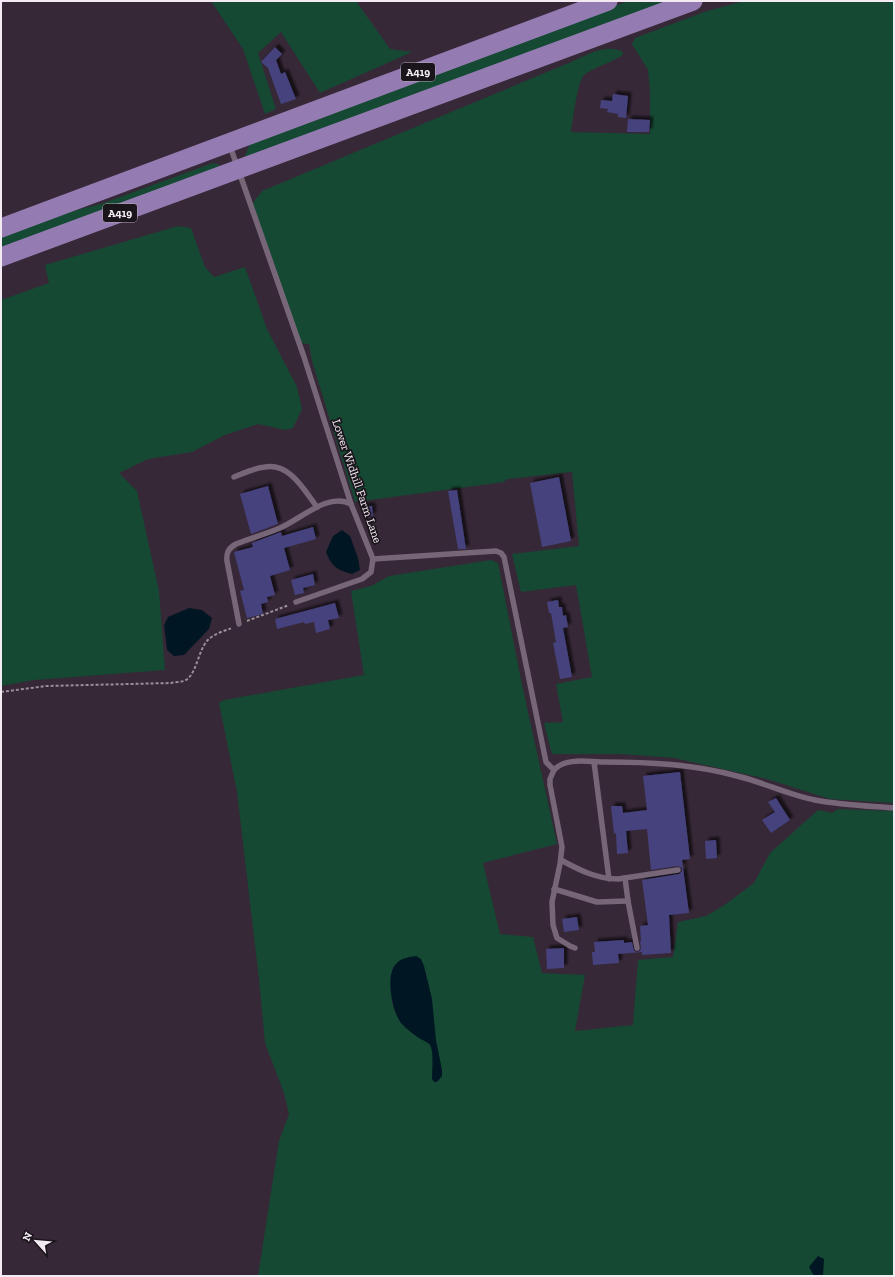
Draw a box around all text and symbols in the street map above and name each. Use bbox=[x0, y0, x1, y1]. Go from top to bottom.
road number: A419 bbox=[401, 63, 435, 81]
road number: A419 bbox=[103, 204, 137, 222]
street label: Lower Widhill Farm Lane bbox=[329, 417, 385, 545]
north arrow bbox=[16, 1221, 56, 1261]
text: N bbox=[20, 1229, 36, 1243]

